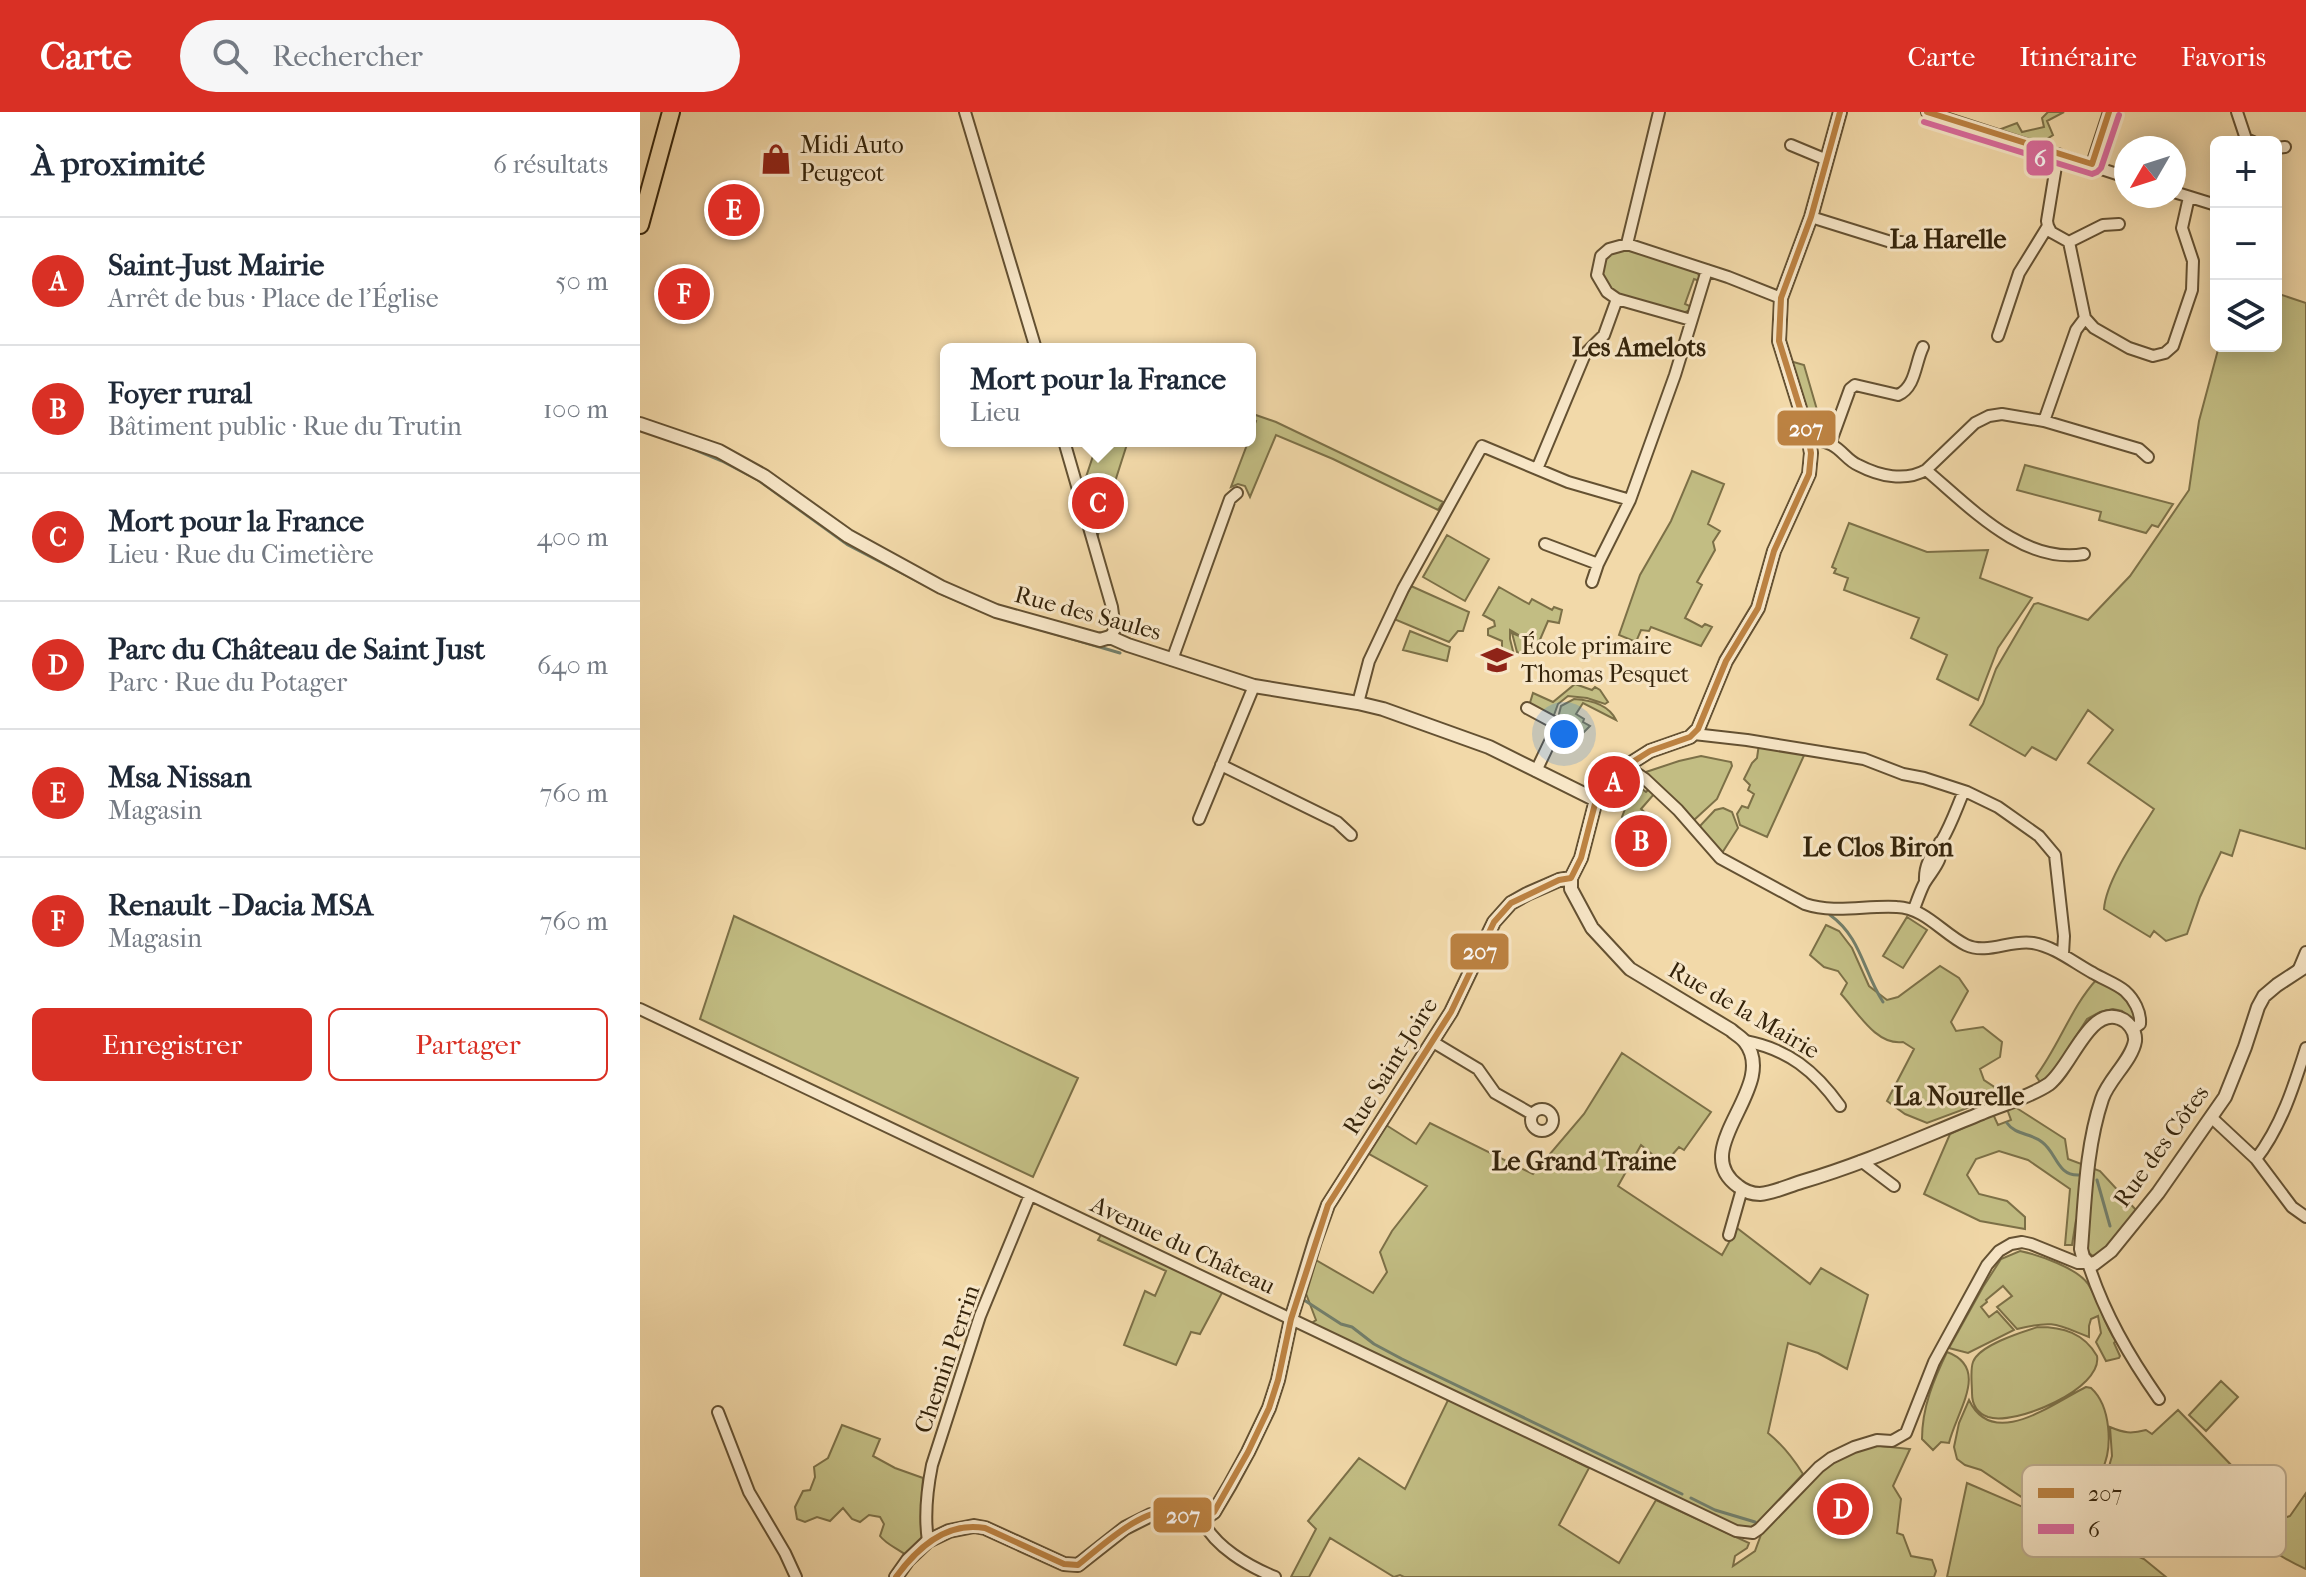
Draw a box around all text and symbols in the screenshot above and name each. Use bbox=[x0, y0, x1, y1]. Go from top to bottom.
search box bbox=[180, 20, 740, 92]
text: Carte bbox=[40, 34, 132, 79]
icon: search bbox=[208, 34, 252, 78]
text: Rechercher bbox=[272, 39, 423, 74]
text: Carte bbox=[1908, 40, 1975, 73]
text: Itinéraire bbox=[2019, 40, 2137, 73]
text: Favoris bbox=[2181, 40, 2266, 73]
place label: Midi Auto Peugeot bbox=[800, 131, 904, 187]
north arrow bbox=[2114, 136, 2186, 208]
map controls bbox=[2210, 136, 2282, 352]
button: + bbox=[2210, 136, 2282, 208]
line badge: 6 bbox=[2025, 139, 2055, 177]
shop icon: Midi Auto Peugeot bbox=[759, 142, 793, 176]
text: À proximité bbox=[32, 144, 205, 184]
text: 6 bbox=[2034, 146, 2047, 172]
text: 6 résultats bbox=[493, 149, 608, 180]
pin: E bbox=[708, 180, 760, 240]
button: − bbox=[2210, 208, 2282, 280]
district label: La Harelle bbox=[1890, 224, 2006, 255]
text: Saint-Just Mairie bbox=[108, 248, 324, 283]
pin: F bbox=[658, 264, 710, 324]
text: A bbox=[50, 266, 66, 297]
text: 50 m bbox=[555, 266, 608, 297]
button: layers bbox=[2210, 280, 2282, 352]
text: Arrêt de bus · Place de l'Église bbox=[108, 283, 439, 314]
district label: Les Amelots bbox=[1572, 332, 1706, 363]
popup bbox=[940, 343, 1256, 447]
text: Mort pour la France bbox=[970, 362, 1226, 397]
text: Foyer rural bbox=[108, 376, 252, 411]
text: B bbox=[50, 394, 66, 425]
text: 100 m bbox=[543, 394, 608, 425]
text: Lieu bbox=[970, 397, 1021, 428]
line badge: 207 bbox=[1776, 409, 1837, 447]
text: Bâtiment public · Rue du Trutin bbox=[108, 411, 462, 442]
text: 207 bbox=[1789, 416, 1823, 442]
pin: C bbox=[1072, 473, 1124, 533]
text: Mort pour la France bbox=[108, 504, 364, 539]
text: C bbox=[49, 522, 67, 553]
text: 400 m bbox=[537, 522, 608, 553]
text: Lieu · Rue du Cimetière bbox=[108, 539, 374, 570]
street label: Rue des Saules bbox=[1012, 580, 1165, 646]
place label: École primaire Thomas Pesquet bbox=[1521, 631, 1690, 688]
text: Parc du Château de Saint Just bbox=[108, 632, 485, 667]
school or university icon: École primaire Thomas Pesquet bbox=[1480, 643, 1514, 677]
text: D bbox=[48, 650, 68, 681]
text: 640 m bbox=[537, 650, 608, 681]
text: Parc · Rue du Potager bbox=[108, 667, 347, 698]
your location bbox=[1544, 714, 1584, 754]
pin: A bbox=[1588, 752, 1640, 812]
text: Msa Nissan bbox=[108, 760, 252, 795]
text: E bbox=[50, 778, 66, 809]
text: 760 m bbox=[540, 778, 608, 809]
text: Magasin bbox=[108, 795, 202, 826]
pin: B bbox=[1615, 811, 1667, 871]
district label: Le Clos Biron bbox=[1803, 832, 1954, 863]
text: Renault - Dacia MSA bbox=[108, 888, 373, 923]
text: F bbox=[51, 906, 65, 937]
text: 760 m bbox=[540, 906, 608, 937]
text: Magasin bbox=[108, 923, 202, 954]
line badge: 207 bbox=[1449, 932, 1510, 971]
text: 207 bbox=[1463, 939, 1497, 965]
street label: Rue de la Mairie bbox=[1664, 955, 1825, 1065]
street label: Rue Saint-Joire bbox=[1337, 992, 1443, 1140]
button: Enregistrer bbox=[32, 1008, 312, 1081]
button: Partager bbox=[328, 1008, 608, 1081]
street label: Rue des Côtes bbox=[2107, 1079, 2215, 1212]
district label: La Nourelle bbox=[1894, 1081, 2025, 1112]
district label: Le Grand Traine bbox=[1492, 1146, 1677, 1177]
street label: Avenue du Château bbox=[1085, 1190, 1280, 1300]
street label: Chemin Perrin bbox=[909, 1281, 985, 1437]
legend bbox=[2022, 1465, 2286, 1557]
pin: D bbox=[1817, 1479, 1869, 1539]
text: 207 bbox=[2088, 1481, 2122, 1507]
line badge: 207 bbox=[1152, 1496, 1213, 1534]
text: 207 bbox=[1166, 1503, 1200, 1529]
text: 6 bbox=[2088, 1517, 2100, 1543]

